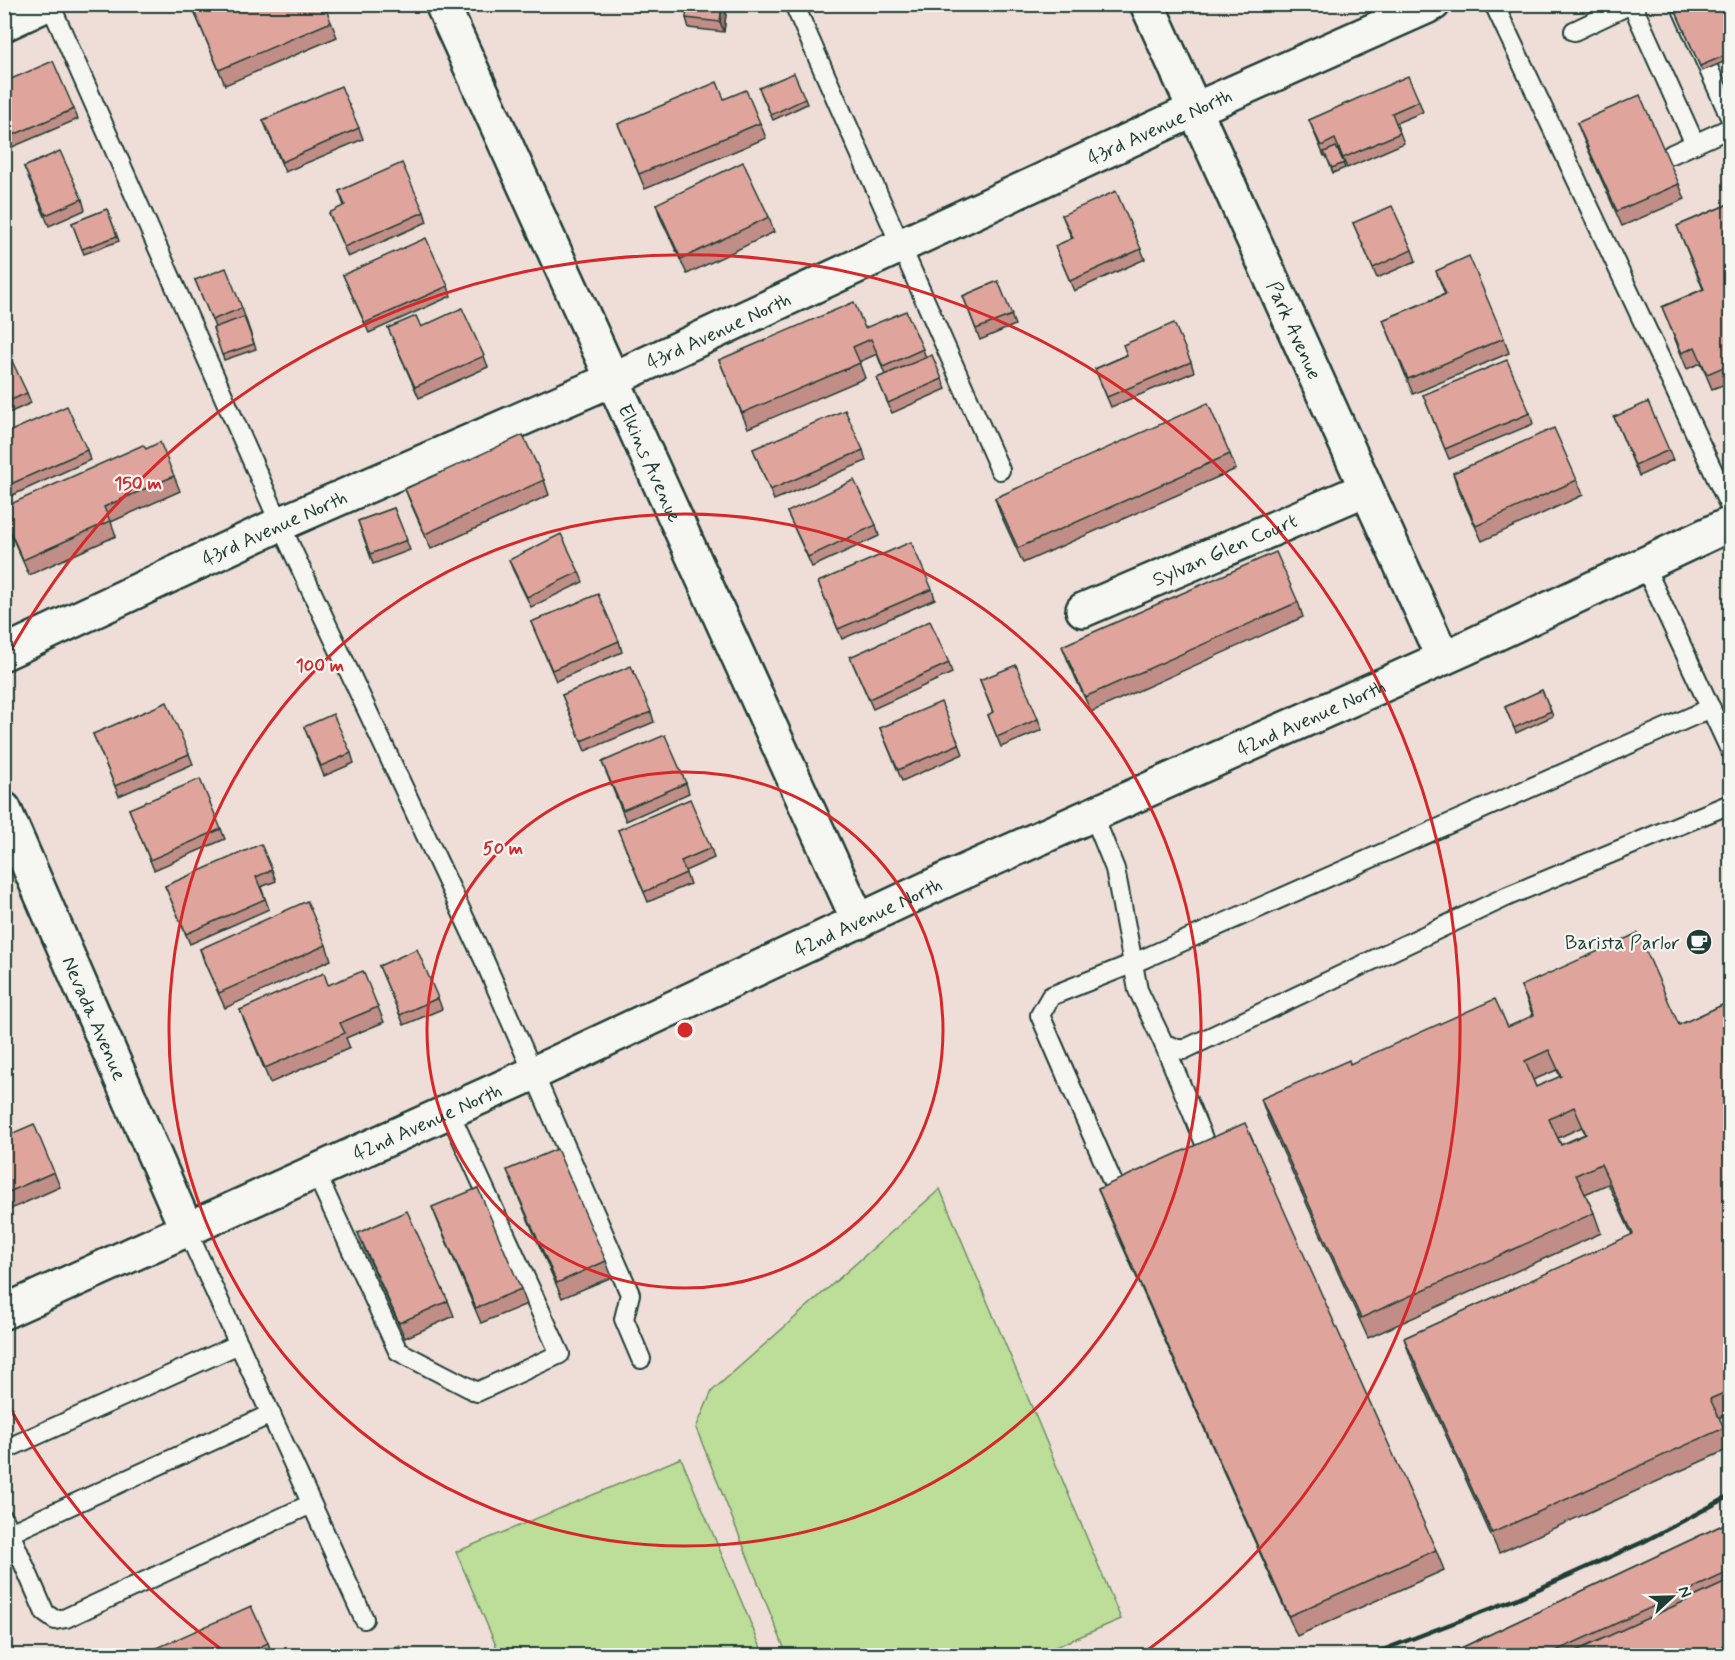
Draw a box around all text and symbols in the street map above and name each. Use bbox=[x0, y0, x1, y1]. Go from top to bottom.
street label: 43rd Avenue North bbox=[1083, 83, 1237, 173]
street label: Park Avenue bbox=[1259, 277, 1327, 384]
street label: 43rd Avenue North bbox=[642, 286, 796, 377]
street label: Elkins Avenue bbox=[610, 400, 688, 527]
text: 150 m bbox=[114, 472, 162, 496]
street label: 43rd Avenue North bbox=[198, 484, 352, 574]
street label: Sylvan Glen Court bbox=[1148, 508, 1302, 594]
text: 100 m bbox=[296, 654, 344, 678]
street label: 42nd Avenue North bbox=[1233, 673, 1390, 764]
text: 50 m bbox=[483, 837, 523, 861]
street label: 42nd Avenue North bbox=[790, 872, 947, 964]
cafe icon: Barista Parlor bbox=[1684, 927, 1714, 957]
place label: Barista Parlor bbox=[1565, 930, 1680, 957]
street label: Nevada Avenue bbox=[55, 952, 132, 1085]
centre of rings bbox=[675, 1020, 695, 1040]
street label: 42nd Avenue North bbox=[349, 1077, 506, 1168]
north arrow bbox=[1642, 1567, 1702, 1627]
text: N bbox=[1673, 1583, 1696, 1601]

